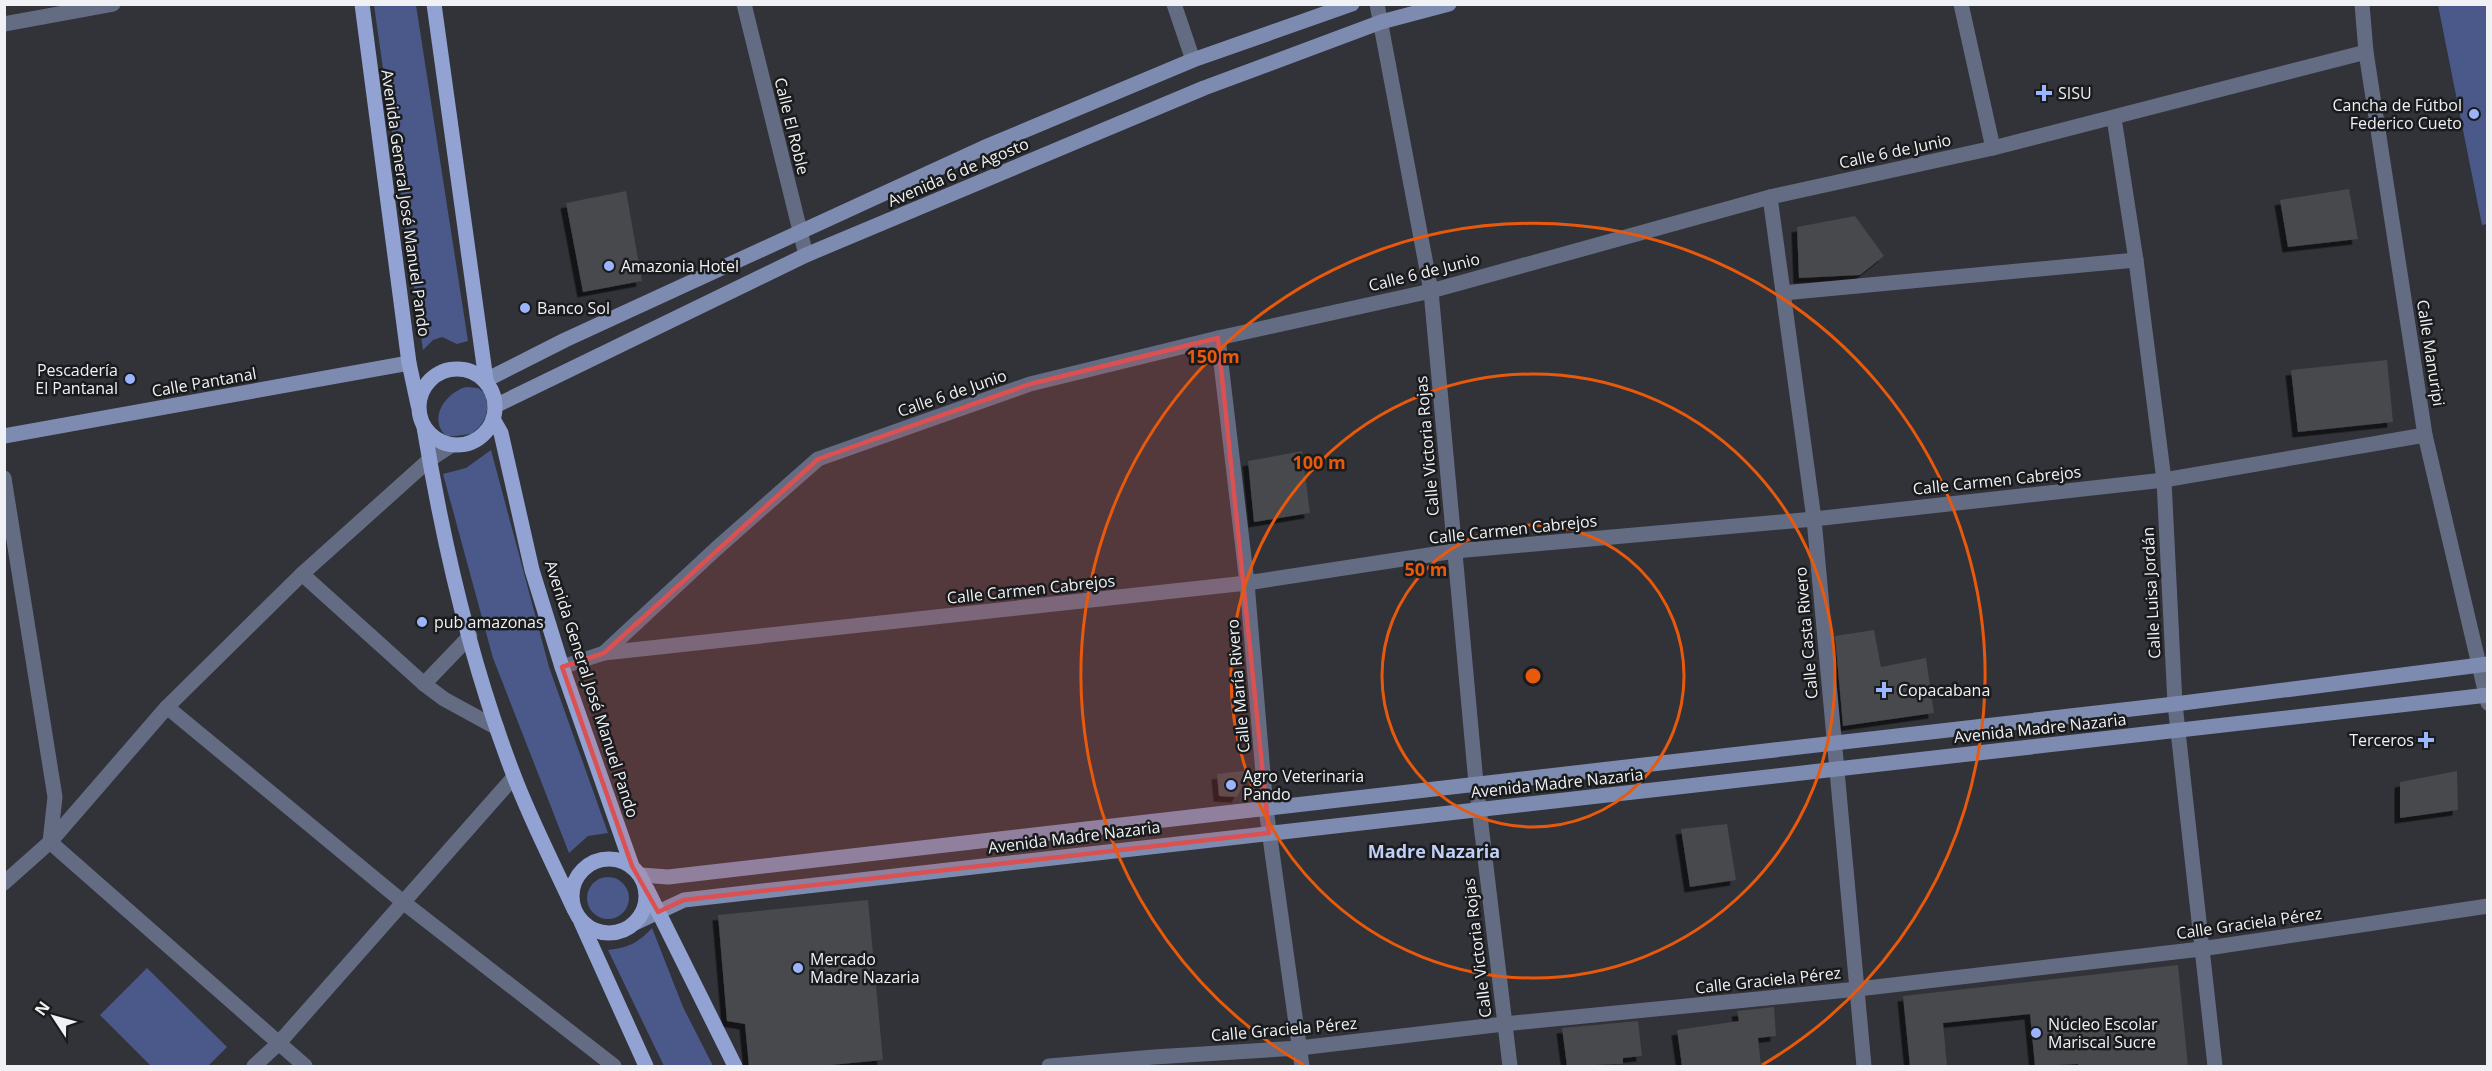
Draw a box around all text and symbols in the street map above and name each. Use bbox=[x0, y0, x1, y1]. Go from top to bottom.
street label: Avenida General José Manuel Pando bbox=[376, 68, 436, 338]
street label: Calle El Roble bbox=[769, 75, 815, 177]
place label: SISU bbox=[2058, 82, 2092, 104]
marker: SISU bbox=[2035, 84, 2053, 102]
place label: Cancha de Fútbol Federico Cueto bbox=[2333, 94, 2462, 134]
marker: Cancha de Fútbol Federico Cueto bbox=[2467, 107, 2481, 121]
street label: Calle 6 de Junio bbox=[1837, 128, 1953, 174]
street label: Avenida 6 de Agosto bbox=[884, 132, 1032, 212]
street label: Calle 6 de Junio bbox=[1366, 248, 1482, 296]
place label: Amazonia Hotel bbox=[621, 255, 739, 277]
marker: Amazonia Hotel bbox=[602, 259, 616, 273]
place label: Banco Sol bbox=[537, 297, 610, 319]
street label: Calle Manuripi bbox=[2412, 298, 2450, 408]
marker: Banco Sol bbox=[518, 301, 532, 315]
text: 150 m bbox=[1186, 344, 1240, 368]
place label: Pescadería El Pantanal bbox=[35, 359, 118, 399]
street label: Calle Pantanal bbox=[150, 362, 258, 402]
street label: Calle 6 de Junio bbox=[895, 364, 1009, 422]
marker: Pescadería El Pantanal bbox=[123, 372, 137, 386]
street label: Calle Victoria Rojas bbox=[1410, 375, 1444, 517]
text: 100 m bbox=[1292, 450, 1346, 474]
street label: Calle Carmen Cabrejos bbox=[1912, 460, 2082, 500]
street label: Calle Carmen Cabrejos bbox=[1428, 509, 1598, 549]
street label: Calle Luisa Jordán bbox=[2137, 527, 2165, 659]
text: 50 m bbox=[1405, 557, 1447, 581]
street label: Avenida General José Manuel Pando bbox=[540, 558, 644, 820]
street label: Calle Casta Rivero bbox=[1789, 566, 1823, 700]
street label: Calle Carmen Cabrejos bbox=[946, 569, 1116, 609]
place label: pub amazonas bbox=[434, 611, 544, 633]
marker: pub amazonas bbox=[415, 615, 429, 629]
street label: Calle María Rivero bbox=[1221, 618, 1255, 754]
centre of rings bbox=[1523, 666, 1543, 686]
place label: Copacabana bbox=[1898, 679, 1990, 701]
marker: Copacabana bbox=[1875, 681, 1893, 699]
street label: Avenida Madre Nazaria bbox=[1953, 708, 2127, 748]
place label: Terceros bbox=[2349, 729, 2414, 751]
marker: Terceros bbox=[2419, 733, 2433, 747]
street label: Avenida Madre Nazaria bbox=[1470, 763, 1644, 803]
place label: Agro Veterinaria Pando bbox=[1243, 765, 1364, 805]
marker: Agro Veterinaria Pando bbox=[1224, 778, 1238, 792]
street label: Avenida Madre Nazaria bbox=[987, 816, 1161, 858]
district label: Madre Nazaria bbox=[1368, 839, 1500, 863]
street label: Calle Victoria Rojas bbox=[1458, 877, 1496, 1019]
street label: Calle Graciela Pérez bbox=[2175, 902, 2323, 944]
place label: Mercado Madre Nazaria bbox=[810, 948, 920, 988]
marker: Mercado Madre Nazaria bbox=[791, 961, 805, 975]
street label: Calle Graciela Pérez bbox=[1694, 961, 1842, 999]
north arrow bbox=[24, 987, 84, 1047]
text: N bbox=[29, 996, 55, 1020]
street label: Calle Graciela Pérez bbox=[1210, 1012, 1358, 1046]
place label: Núcleo Escolar Mariscal Sucre bbox=[2048, 1013, 2158, 1053]
marker: Núcleo Escolar Mariscal Sucre bbox=[2029, 1026, 2043, 1040]

